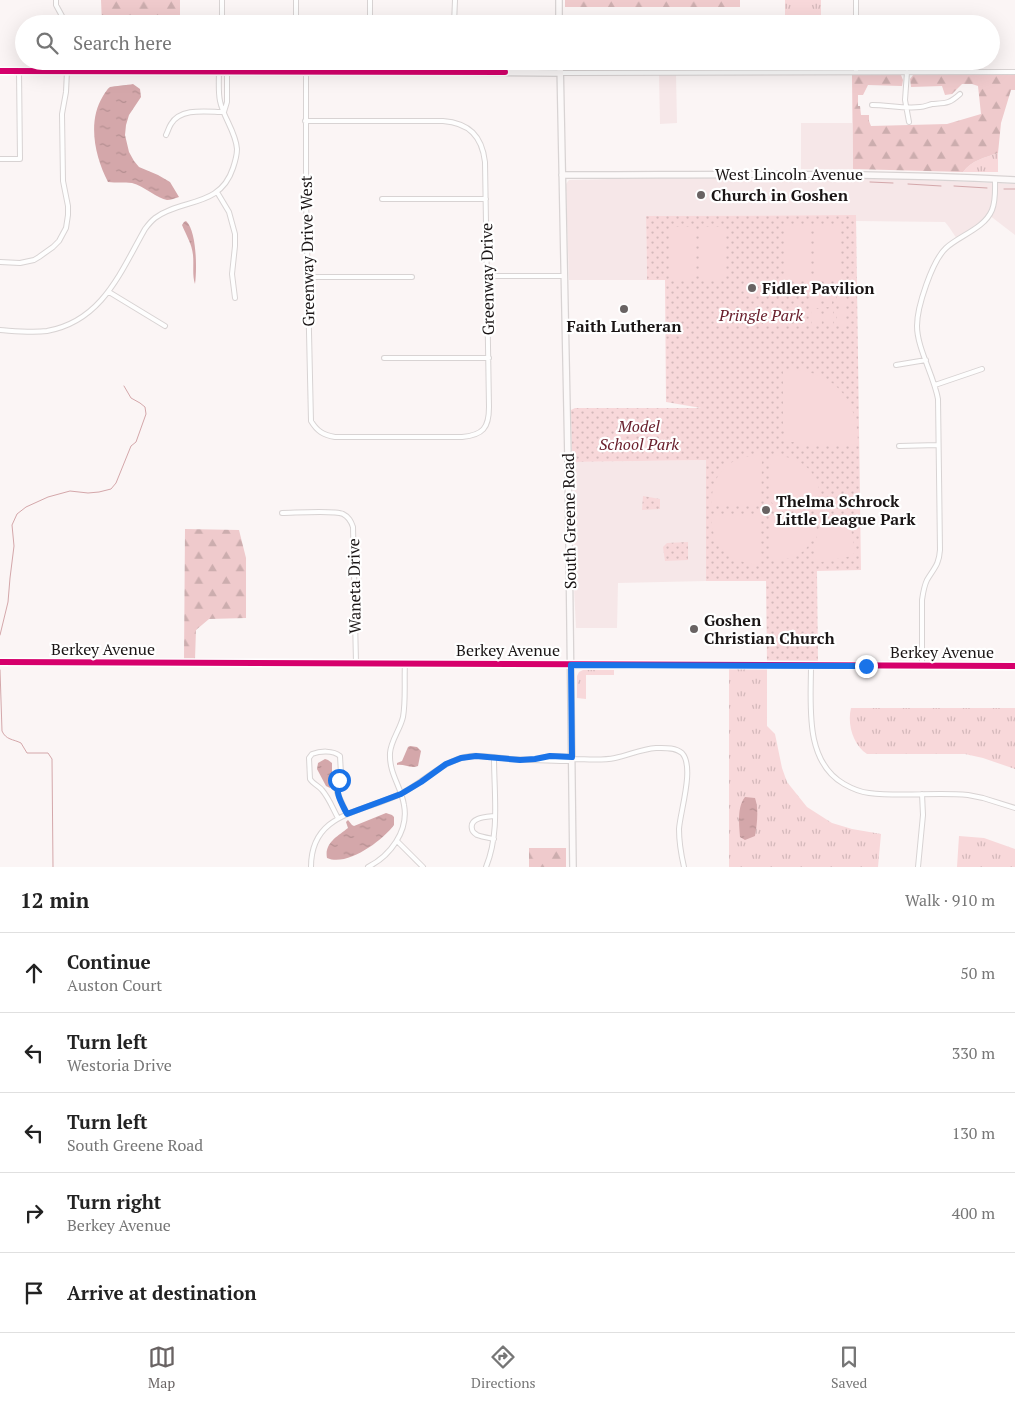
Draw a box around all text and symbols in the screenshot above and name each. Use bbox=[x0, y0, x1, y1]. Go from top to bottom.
search box bbox=[15, 15, 1000, 70]
icon: search bbox=[33, 29, 61, 57]
text: Search here bbox=[73, 30, 172, 55]
street label: West Lincoln Avenue bbox=[715, 163, 863, 185]
street label: Greenway Drive West bbox=[295, 175, 319, 327]
place label: Church in Goshen bbox=[711, 184, 849, 206]
marker: Church in Goshen bbox=[695, 189, 707, 201]
street label: Greenway Drive bbox=[475, 223, 499, 335]
place label: Fidler Pavilion bbox=[762, 277, 875, 299]
marker: Fidler Pavilion bbox=[746, 282, 758, 294]
marker: Faith Lutheran bbox=[618, 303, 630, 315]
park label: Pringle Park bbox=[718, 304, 803, 326]
place label: Faith Lutheran bbox=[567, 315, 682, 337]
park label: Model School Park bbox=[599, 415, 679, 455]
street label: South Greene Road bbox=[557, 453, 581, 589]
place label: Thelma Schrock Little League Park bbox=[776, 490, 916, 530]
marker: Thelma Schrock Little League Park bbox=[760, 504, 772, 516]
street label: Waneta Drive bbox=[342, 538, 366, 634]
place label: Goshen Christian Church bbox=[704, 609, 836, 649]
marker: Goshen Christian Church bbox=[688, 623, 700, 635]
street label: Berkey Avenue bbox=[51, 638, 155, 660]
street label: Berkey Avenue bbox=[456, 639, 560, 661]
street label: Berkey Avenue bbox=[890, 641, 994, 663]
route end bbox=[855, 655, 878, 678]
route start bbox=[328, 769, 351, 792]
text: 12 min bbox=[20, 886, 89, 914]
text: Walk · 910 m bbox=[905, 889, 995, 911]
text: Continue bbox=[67, 949, 151, 974]
icon: ahead bbox=[20, 959, 48, 987]
text: 50 m bbox=[960, 962, 995, 984]
text: Auston Court bbox=[67, 974, 162, 996]
text: Turn left bbox=[67, 1029, 148, 1054]
icon: left bbox=[20, 1039, 48, 1067]
text: 330 m bbox=[952, 1042, 995, 1064]
text: Westoria Drive bbox=[67, 1054, 172, 1076]
text: Turn left bbox=[67, 1109, 148, 1134]
icon: left bbox=[20, 1119, 48, 1147]
text: 130 m bbox=[952, 1122, 995, 1144]
text: South Greene Road bbox=[67, 1134, 203, 1156]
text: Turn right bbox=[67, 1189, 161, 1214]
icon: right bbox=[20, 1199, 48, 1227]
text: 400 m bbox=[952, 1202, 995, 1224]
text: Berkey Avenue bbox=[67, 1214, 171, 1236]
icon: arrive bbox=[20, 1279, 48, 1307]
text: Arrive at destination bbox=[67, 1280, 256, 1305]
tab: Map bbox=[148, 1343, 176, 1392]
tab: Directions bbox=[471, 1343, 536, 1392]
tab: Saved bbox=[831, 1343, 867, 1392]

